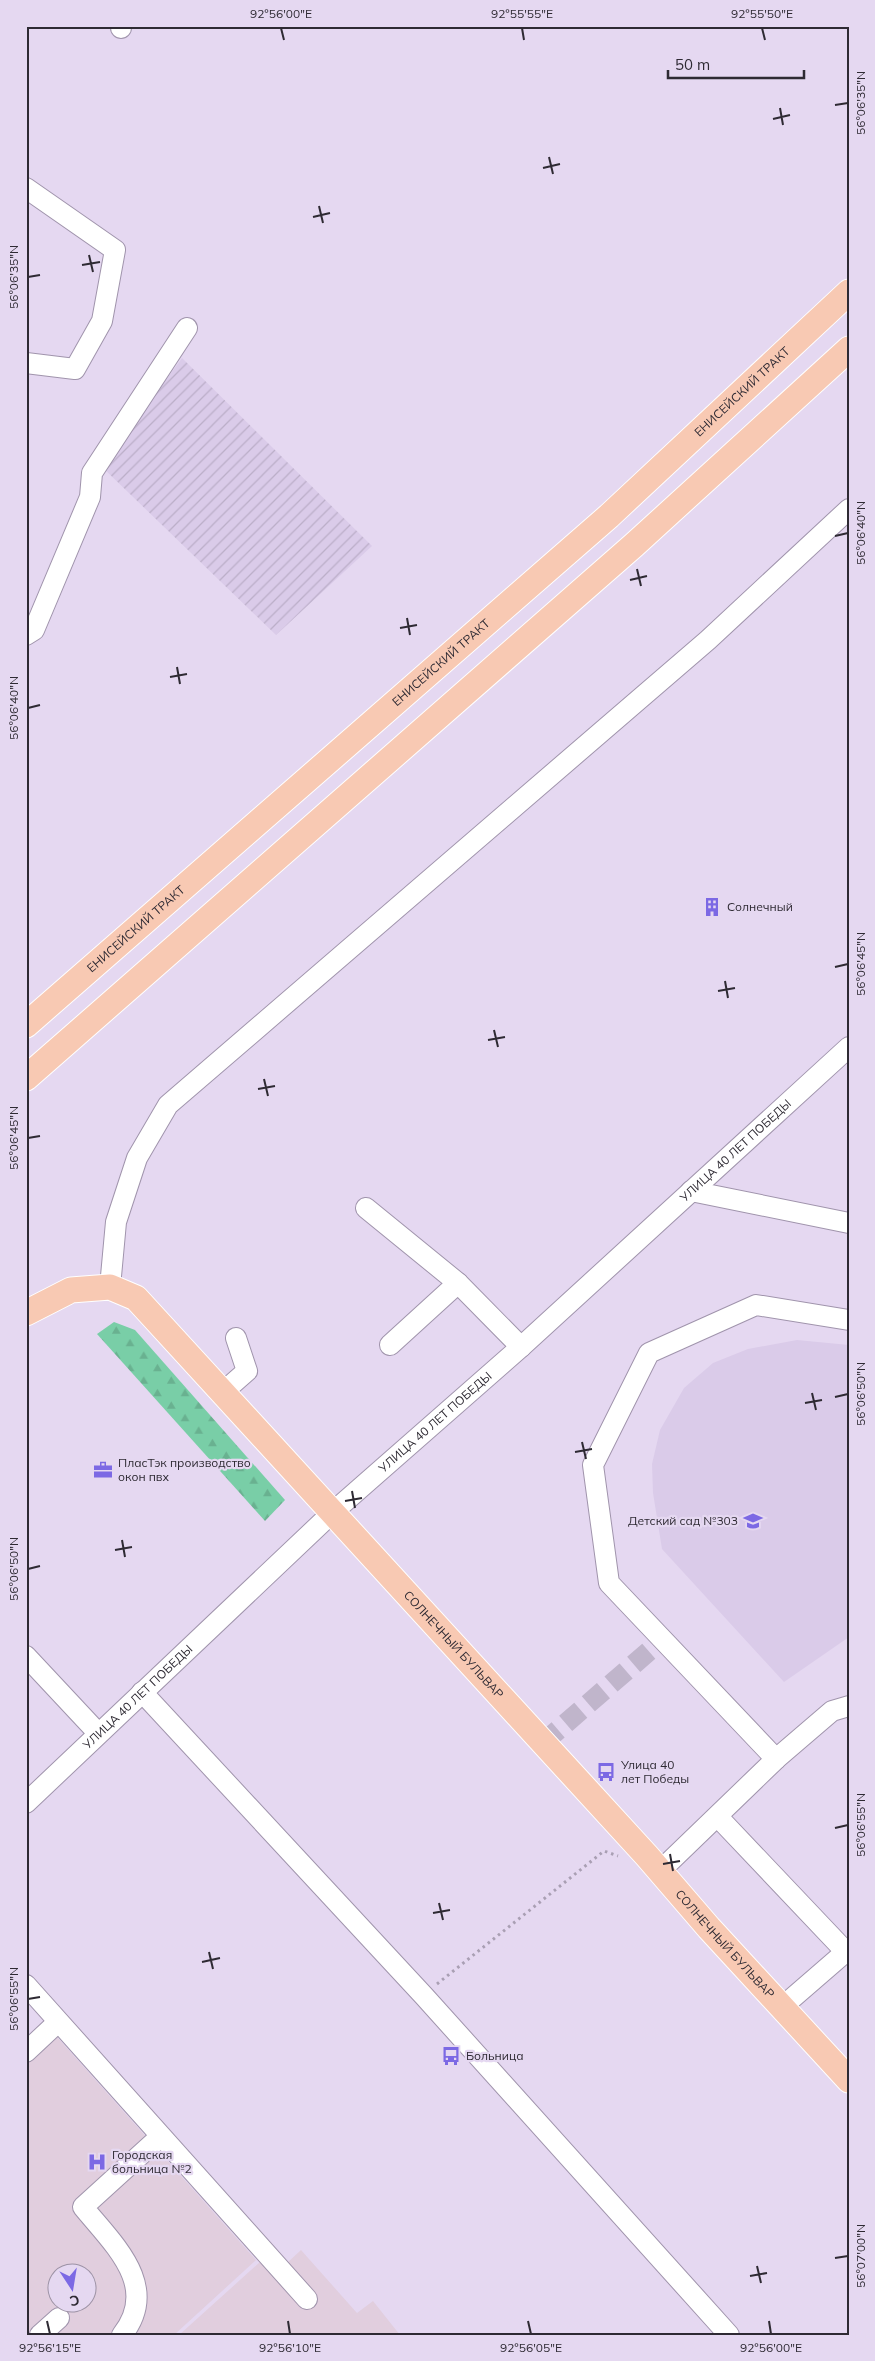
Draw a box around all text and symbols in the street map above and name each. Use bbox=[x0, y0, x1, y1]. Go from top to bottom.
text: 92°56'00"E bbox=[250, 6, 312, 21]
text: 92°55'55"E bbox=[491, 6, 553, 21]
text: 92°55'50"E bbox=[731, 6, 793, 21]
scale bar bbox=[668, 48, 804, 80]
text: 50 m bbox=[675, 55, 710, 74]
text: 56°06'35"N bbox=[853, 71, 868, 135]
text: 56°06'35"N bbox=[6, 245, 21, 309]
street label: ЕНИСЕЙСКИЙ ТРАКТ bbox=[691, 343, 793, 439]
text: 56°06'40"N bbox=[853, 501, 868, 565]
street label: ЕНИСЕЙСКИЙ ТРАКТ bbox=[389, 615, 493, 709]
text: 56°06'40"N bbox=[6, 676, 21, 740]
street label: ЕНИСЕЙСКИЙ ТРАКТ bbox=[84, 881, 188, 975]
building icon: Солнечный bbox=[701, 896, 723, 918]
place label: Солнечный bbox=[727, 899, 793, 914]
text: 56°06'45"N bbox=[853, 932, 868, 996]
street label: УЛИЦА 40 ЛЕТ ПОБЕДЫ bbox=[676, 1096, 794, 1206]
text: 56°06'45"N bbox=[6, 1106, 21, 1170]
text: 56°06'50"N bbox=[853, 1362, 868, 1426]
street label: УЛИЦА 40 ЛЕТ ПОБЕДЫ bbox=[375, 1368, 494, 1476]
place label: ПласТэк производство окон пвх bbox=[118, 1455, 251, 1484]
office icon: ПласТэк производство окон пвх bbox=[92, 1459, 114, 1481]
school or university icon: Детский сад №303 bbox=[742, 1510, 764, 1532]
place label: Детский сад №303 bbox=[628, 1513, 738, 1528]
text: 56°06'50"N bbox=[6, 1537, 21, 1601]
street label: СОЛНЕЧНЫЙ БУЛЬВАР bbox=[401, 1587, 507, 1702]
street label: УЛИЦА 40 ЛЕТ ПОБЕДЫ bbox=[79, 1641, 195, 1753]
place label: Улица 40 лет Победы bbox=[620, 1757, 689, 1786]
bus stop icon: Улица 40 лет Победы bbox=[595, 1761, 617, 1783]
text: 56°06'55"N bbox=[853, 1793, 868, 1857]
street label: СОЛНЕЧНЫЙ БУЛЬВАР bbox=[672, 1886, 778, 2001]
text: 56°06'55"N bbox=[6, 1967, 21, 2031]
bus stop icon: Больница bbox=[440, 2045, 462, 2067]
place label: Больница bbox=[466, 2048, 524, 2063]
place label: Городская больница №2 bbox=[112, 2147, 192, 2176]
hospital icon: Городская больница №2 bbox=[86, 2151, 108, 2173]
text: 56°07'00"N bbox=[853, 2224, 868, 2288]
north arrow bbox=[48, 2264, 98, 2314]
text: С bbox=[68, 2291, 81, 2311]
text: 92°56'15"E bbox=[19, 2340, 81, 2355]
text: 92°56'10"E bbox=[259, 2340, 321, 2355]
text: 92°56'05"E bbox=[500, 2340, 562, 2355]
text: 92°56'00"E bbox=[740, 2340, 802, 2355]

